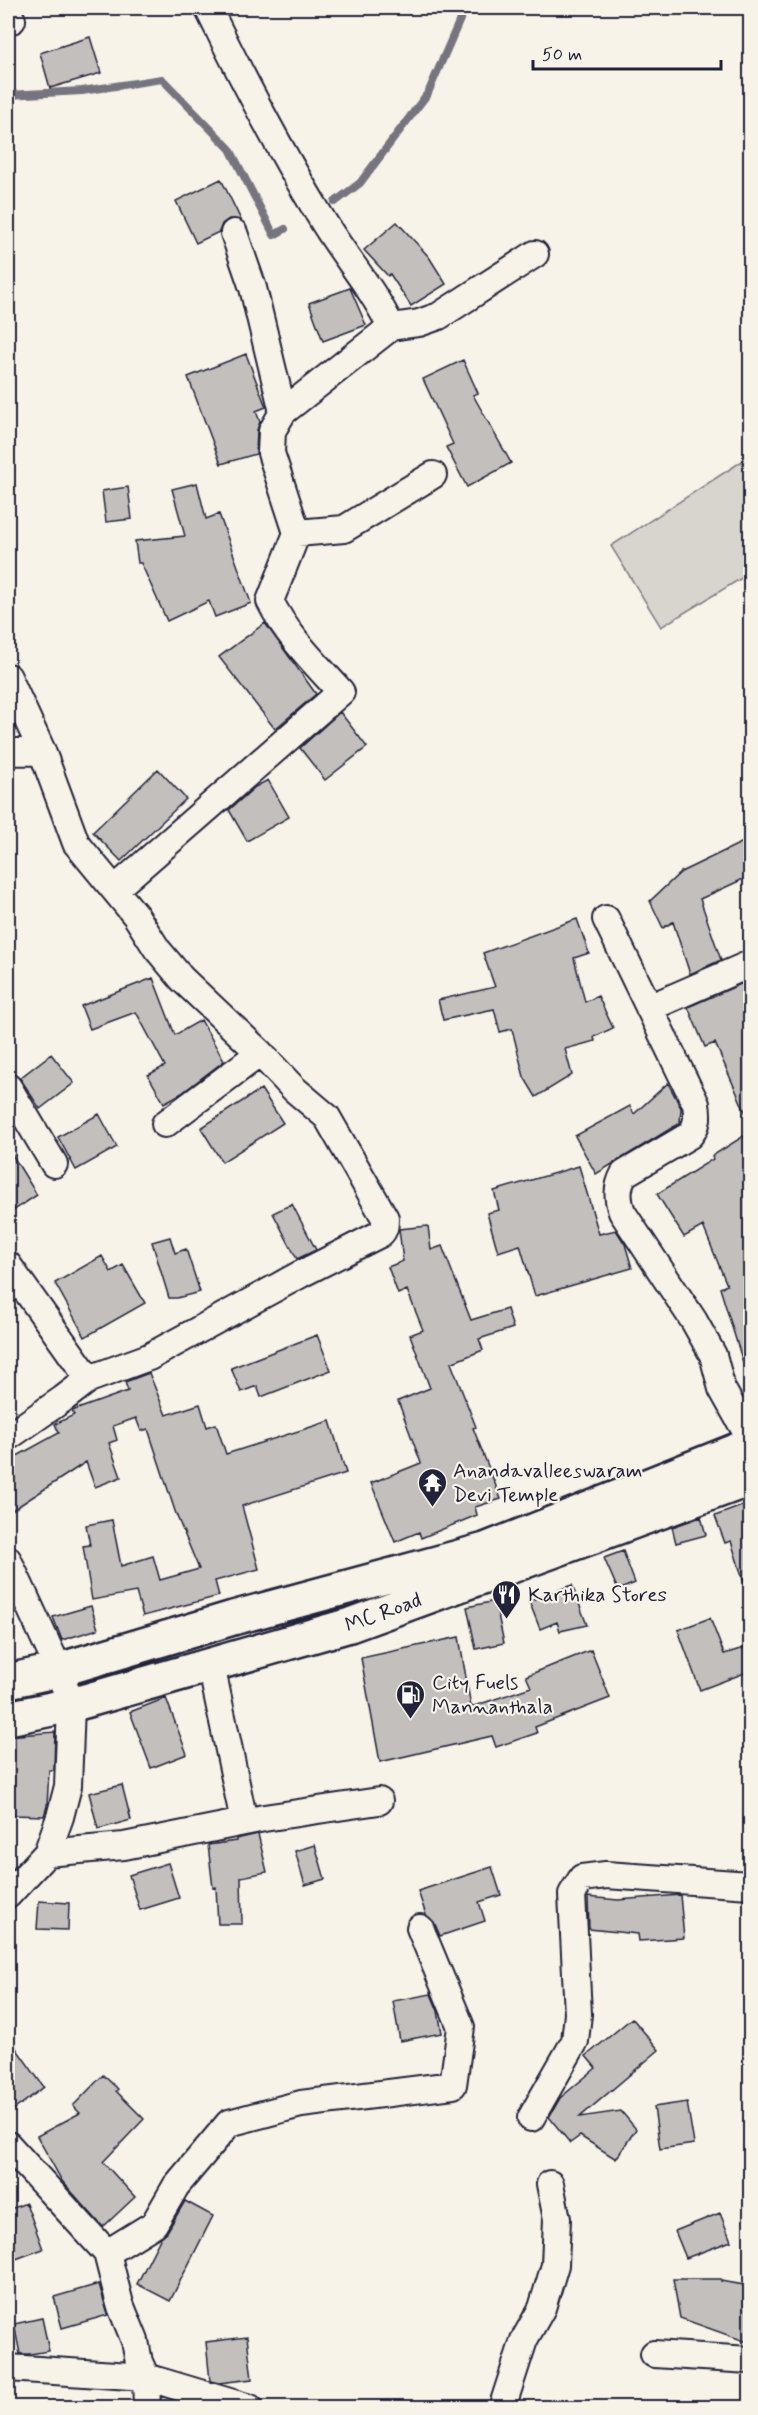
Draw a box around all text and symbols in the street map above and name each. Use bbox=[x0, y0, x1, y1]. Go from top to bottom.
scale bar bbox=[533, 33, 720, 71]
text: 50 m bbox=[542, 43, 582, 67]
place label: Anandavalleeswaram Devi Temple bbox=[453, 1457, 643, 1509]
temple icon: Anandavalleeswaram Devi Temple bbox=[416, 1466, 448, 1508]
restaurant icon: Karthika Stores bbox=[491, 1578, 523, 1620]
place label: Karthika Stores bbox=[528, 1581, 667, 1609]
street label: MC Road bbox=[341, 1586, 426, 1640]
place label: City Fuels Mannanthala bbox=[432, 1669, 553, 1721]
fuel station icon: City Fuels Mannanthala bbox=[395, 1678, 427, 1720]

